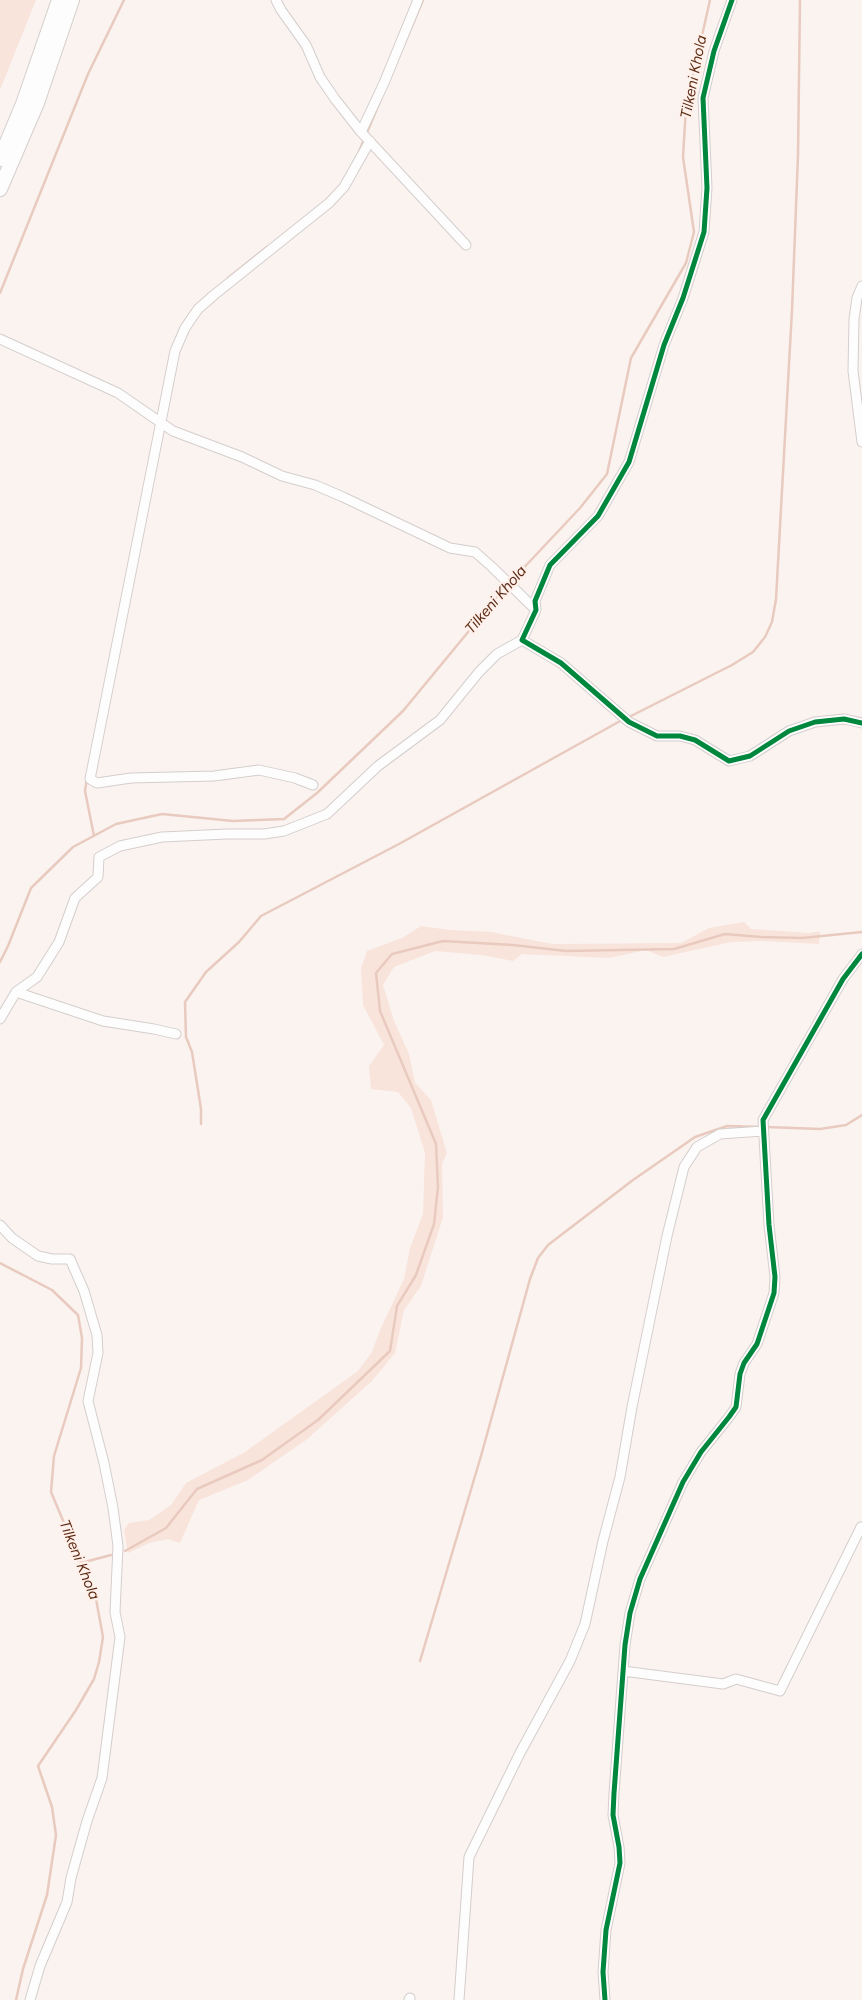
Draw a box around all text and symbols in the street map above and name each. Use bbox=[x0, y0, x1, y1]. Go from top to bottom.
water label: Tilkeni Khola bbox=[677, 34, 711, 120]
water label: Tilkeni Khola bbox=[462, 562, 530, 638]
water label: Tilkeni Khola bbox=[55, 1518, 103, 1602]

